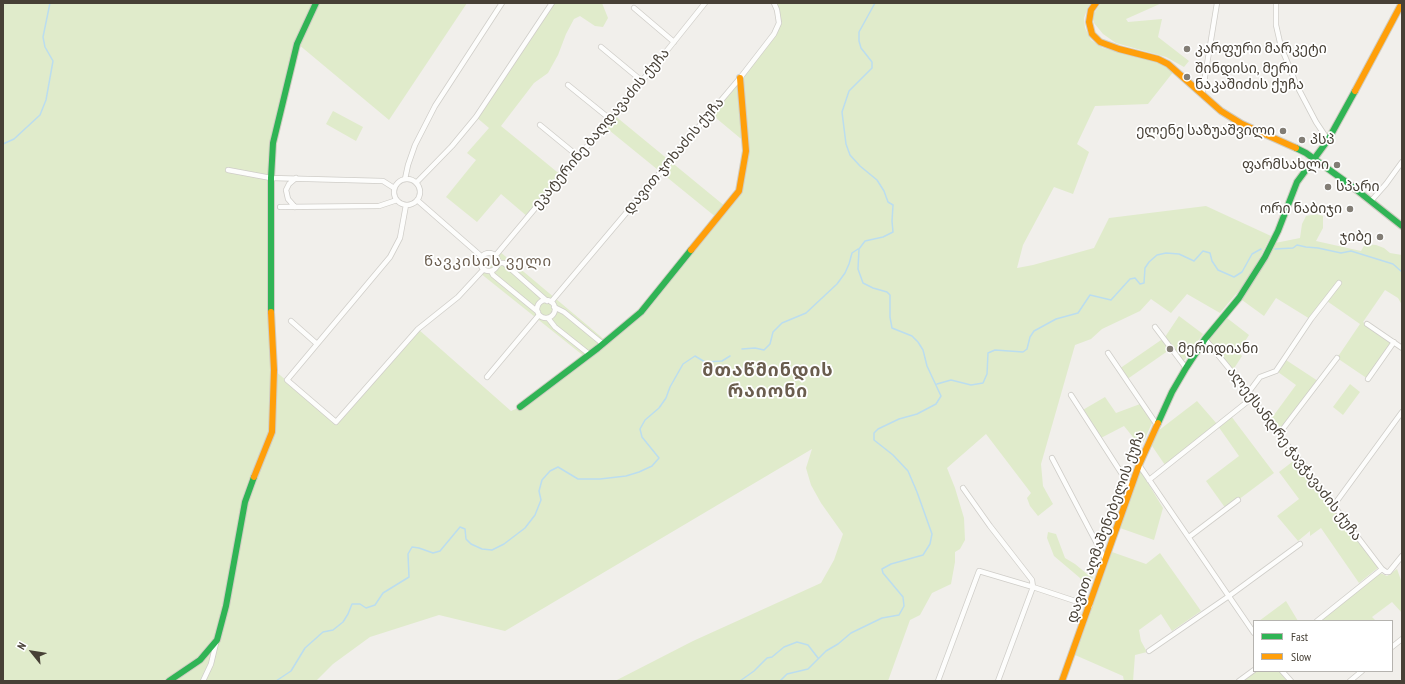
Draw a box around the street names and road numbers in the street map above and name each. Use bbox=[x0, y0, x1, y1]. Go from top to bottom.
street label: ეკატერინე ბაღდავაძის ქუჩა bbox=[529, 45, 673, 213]
street label: დავით ჯოხაძის ქუჩა bbox=[620, 94, 728, 218]
street label: ალექსანდრე ჭავჭავაძის ქუჩა bbox=[1223, 364, 1365, 544]
street label: დავით აღმაშენებელის ქუჩა bbox=[1063, 429, 1149, 625]

